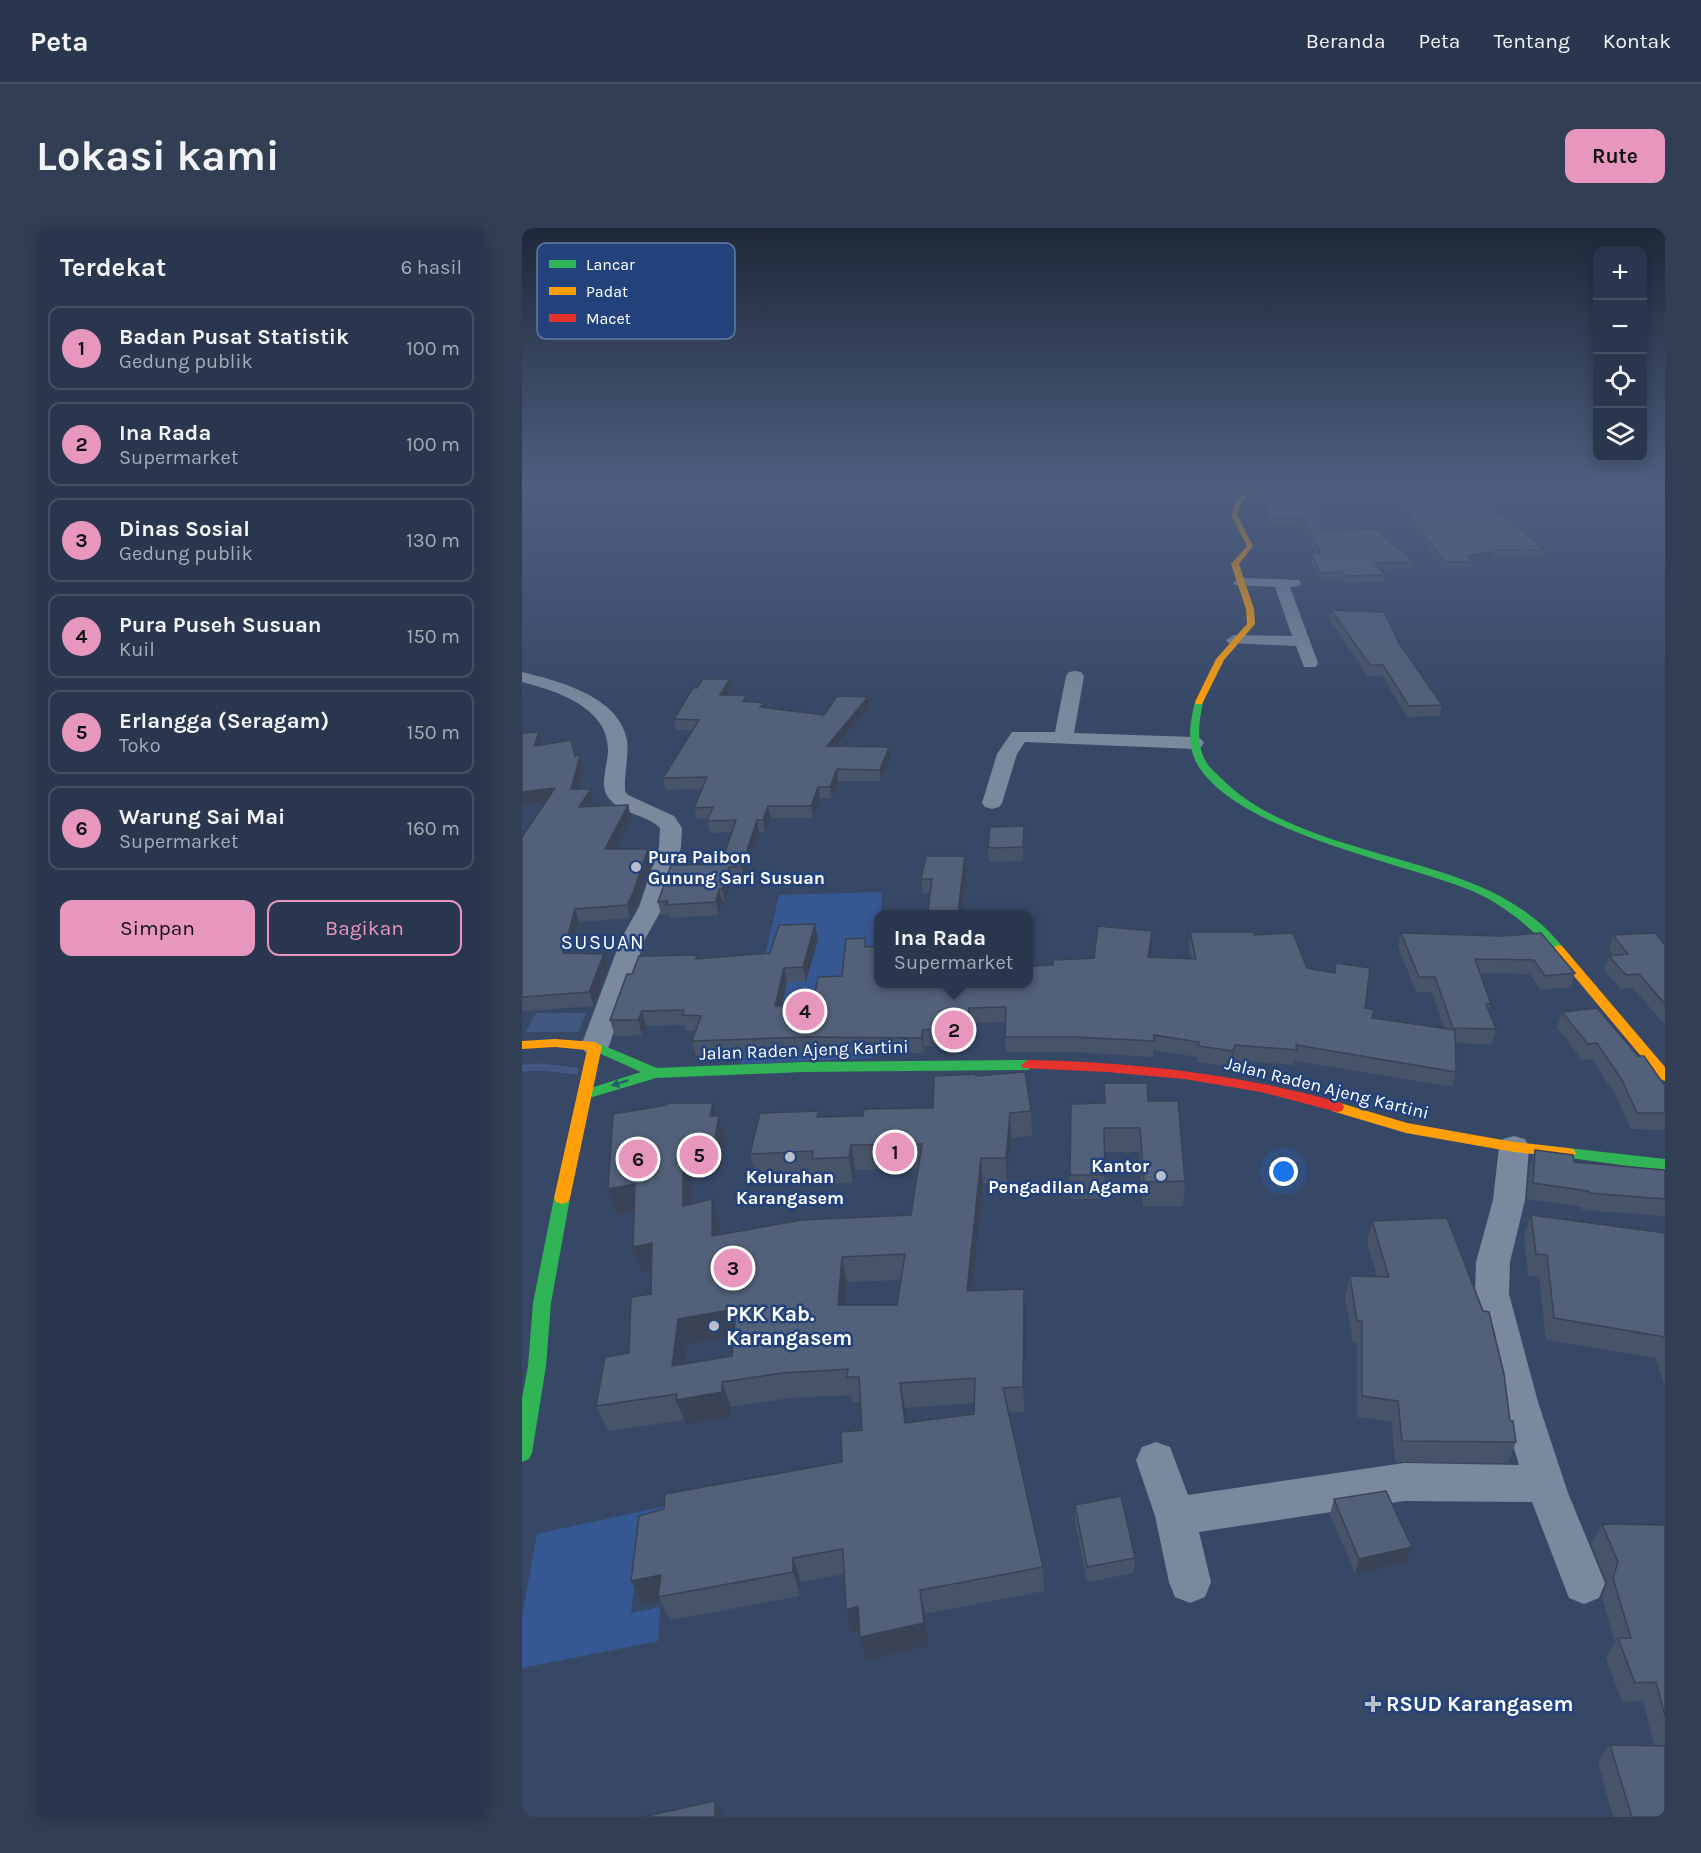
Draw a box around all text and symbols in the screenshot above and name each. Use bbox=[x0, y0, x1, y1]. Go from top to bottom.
text: Peta bbox=[30, 25, 89, 58]
text: Beranda bbox=[1306, 29, 1386, 53]
text: Peta bbox=[1419, 29, 1460, 53]
text: Tentang bbox=[1493, 29, 1570, 53]
text: Kontak bbox=[1603, 29, 1671, 53]
button: Rute bbox=[1565, 129, 1665, 183]
text: Lokasi kami bbox=[36, 131, 280, 181]
legend bbox=[537, 243, 735, 339]
map controls bbox=[1593, 246, 1647, 462]
button: + bbox=[1593, 246, 1647, 300]
text: Terdekat bbox=[60, 252, 166, 283]
text: Lancar bbox=[586, 255, 635, 274]
text: 6 hasil bbox=[401, 256, 462, 279]
text: Padat bbox=[586, 282, 628, 301]
button: − bbox=[1593, 300, 1647, 354]
text: Macet bbox=[586, 309, 631, 328]
text: Badan Pusat Statistik bbox=[119, 324, 349, 350]
text: 1 bbox=[78, 337, 85, 360]
text: 100 m bbox=[406, 337, 460, 360]
text: Gedung publik bbox=[119, 350, 253, 373]
button: locate bbox=[1593, 354, 1647, 408]
button: layers bbox=[1593, 408, 1647, 462]
text: Ina Rada bbox=[119, 420, 211, 446]
text: 2 bbox=[75, 433, 88, 456]
text: 100 m bbox=[406, 433, 460, 456]
text: Supermarket bbox=[119, 446, 238, 469]
text: Dinas Sosial bbox=[119, 516, 250, 542]
text: 3 bbox=[75, 529, 88, 552]
text: 130 m bbox=[406, 529, 460, 552]
text: Gedung publik bbox=[119, 542, 253, 565]
text: Pura Puseh Susuan bbox=[119, 612, 322, 638]
text: 4 bbox=[76, 625, 87, 648]
text: 150 m bbox=[407, 625, 460, 648]
text: Kuil bbox=[119, 638, 155, 661]
text: Erlangga (Seragam) bbox=[119, 708, 329, 734]
text: 5 bbox=[76, 721, 87, 744]
text: 150 m bbox=[407, 721, 460, 744]
text: Toko bbox=[119, 734, 161, 757]
text: Warung Sai Mai bbox=[119, 804, 285, 830]
text: 6 bbox=[75, 817, 88, 840]
text: 160 m bbox=[407, 817, 460, 840]
text: Supermarket bbox=[119, 830, 238, 853]
place label: Pura Paibon Gunung Sari Susuan bbox=[648, 846, 825, 889]
marker: Pura Paibon Gunung Sari Susuan bbox=[629, 860, 643, 874]
button: Simpan bbox=[60, 900, 255, 956]
button: Bagikan bbox=[267, 900, 462, 956]
popup bbox=[874, 910, 1033, 988]
text: Ina Rada bbox=[894, 925, 986, 951]
district label: SUSUAN bbox=[561, 931, 645, 954]
text: Supermarket bbox=[894, 951, 1013, 974]
pin: 4 bbox=[786, 988, 824, 1034]
pin: 2 bbox=[934, 1008, 974, 1052]
street label: Jalan Raden Ajeng Kartini bbox=[699, 1035, 909, 1065]
street label: Jalan Raden Ajeng Kartini bbox=[1223, 1052, 1431, 1124]
one-way arrow bbox=[611, 1079, 629, 1089]
pin: 1 bbox=[876, 1130, 914, 1174]
pin: 5 bbox=[680, 1132, 718, 1178]
pin: 6 bbox=[618, 1136, 658, 1182]
marker: Kelurahan Karangasem bbox=[783, 1150, 797, 1164]
place label: Kantor Pengadilan Agama bbox=[988, 1155, 1149, 1198]
your location bbox=[1269, 1157, 1298, 1186]
place label: Kelurahan Karangasem bbox=[736, 1166, 844, 1209]
marker: Kantor Pengadilan Agama bbox=[1154, 1169, 1168, 1183]
pin: 3 bbox=[714, 1246, 752, 1290]
place label: PKK Kab. Karangasem bbox=[726, 1302, 852, 1350]
marker: PKK Kab. Karangasem bbox=[707, 1319, 721, 1333]
place label: RSUD Karangasem bbox=[1386, 1692, 1573, 1716]
marker: RSUD Karangasem bbox=[1364, 1695, 1382, 1713]

